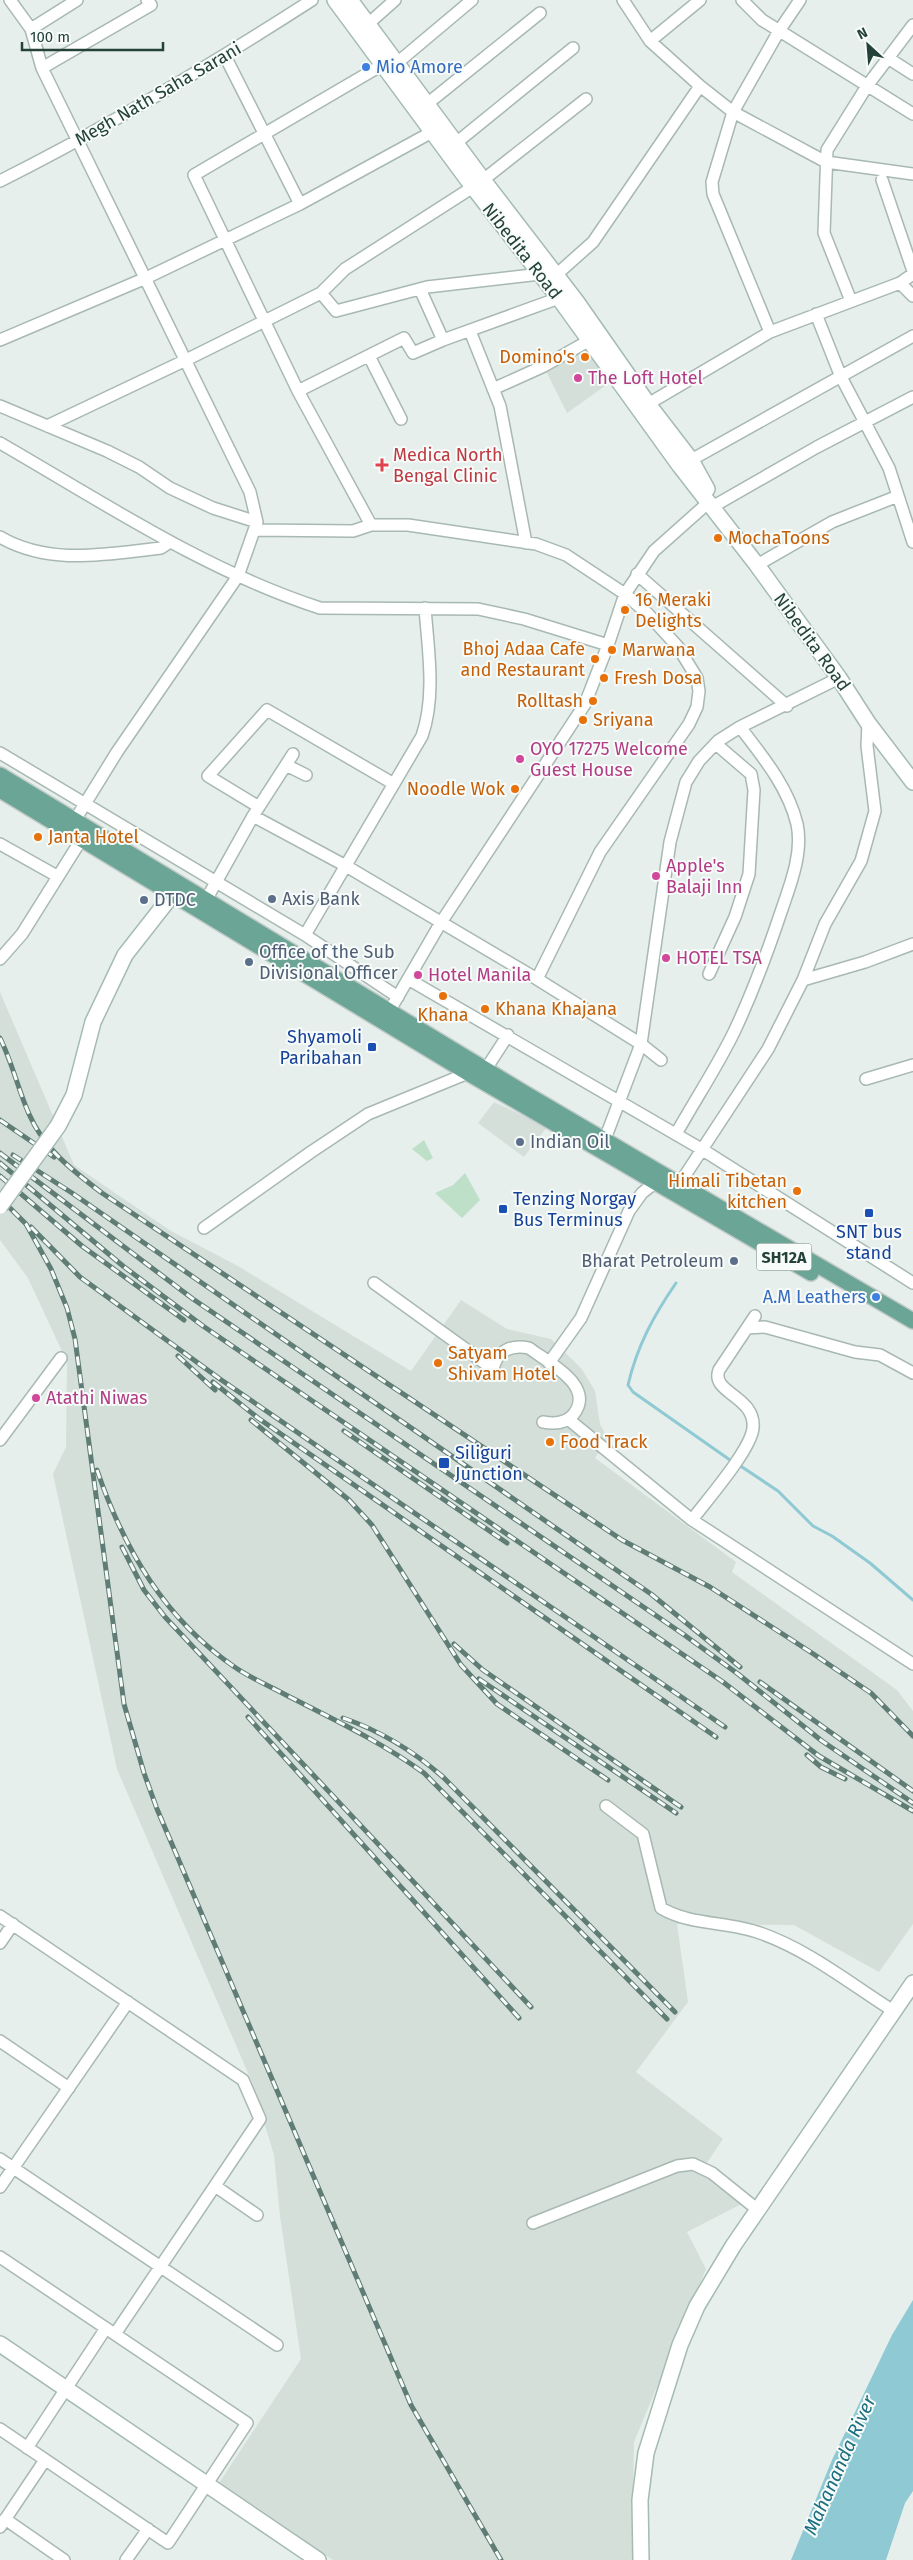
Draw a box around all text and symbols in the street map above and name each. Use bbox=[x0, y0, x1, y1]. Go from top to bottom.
scale bar bbox=[22, 20, 164, 52]
north arrow bbox=[843, 20, 893, 70]
text: N bbox=[855, 24, 870, 43]
text: 100 m bbox=[30, 28, 70, 46]
street label: Megh Nath Saha Sarani bbox=[71, 37, 245, 151]
place label: Mio Amore bbox=[376, 56, 463, 78]
marker: Mio Amore bbox=[360, 61, 372, 73]
street label: Nibedita Road bbox=[478, 198, 566, 304]
place label: Domino's bbox=[499, 346, 575, 368]
marker: Domino's bbox=[579, 351, 591, 363]
place label: The Loft Hotel bbox=[588, 367, 703, 389]
marker: The Loft Hotel bbox=[572, 372, 584, 384]
place label: Medica North Bengal Clinic bbox=[393, 444, 502, 487]
marker: Medica North Bengal Clinic bbox=[375, 458, 389, 472]
place label: MochaToons bbox=[728, 527, 830, 549]
marker: MochaToons bbox=[712, 532, 724, 544]
place label: 16 Meraki Delights bbox=[635, 589, 711, 632]
street label: Nibedita Road bbox=[769, 589, 855, 695]
marker: 16 Meraki Delights bbox=[619, 604, 631, 616]
place label: Bhoj Adaa Cafe and Restaurant bbox=[460, 638, 585, 681]
place label: Marwana bbox=[622, 639, 696, 661]
marker: Marwana bbox=[606, 644, 618, 656]
marker: Bhoj Adaa Cafe and Restaurant bbox=[589, 653, 601, 665]
place label: Fresh Dosa bbox=[614, 667, 702, 689]
marker: Fresh Dosa bbox=[598, 672, 610, 684]
place label: Rolltash bbox=[516, 690, 583, 712]
marker: Rolltash bbox=[587, 695, 599, 707]
place label: Sriyana bbox=[593, 709, 654, 731]
marker: Sriyana bbox=[577, 714, 589, 726]
place label: OYO 17275 Welcome Guest House bbox=[530, 738, 688, 781]
marker: OYO 17275 Welcome Guest House bbox=[514, 753, 526, 765]
place label: Noodle Wok bbox=[407, 778, 506, 800]
marker: Noodle Wok bbox=[509, 783, 521, 795]
place label: Janta Hotel bbox=[48, 826, 139, 848]
marker: Janta Hotel bbox=[32, 831, 44, 843]
place label: Apple's Balaji Inn bbox=[666, 855, 743, 898]
marker: Apple's Balaji Inn bbox=[650, 870, 662, 882]
place label: Axis Bank bbox=[282, 888, 361, 910]
place label: DTDC bbox=[154, 889, 196, 911]
marker: Axis Bank bbox=[266, 893, 278, 905]
marker: DTDC bbox=[138, 894, 150, 906]
place label: Office of the Sub Divisional Officer bbox=[259, 941, 398, 984]
place label: HOTEL TSA bbox=[676, 947, 762, 969]
marker: HOTEL TSA bbox=[660, 952, 672, 964]
marker: Office of the Sub Divisional Officer bbox=[243, 956, 255, 968]
place label: Hotel Manila bbox=[428, 964, 531, 986]
marker: Hotel Manila bbox=[412, 969, 424, 981]
marker: Khana bbox=[437, 990, 449, 1002]
place label: Khana Khajana bbox=[495, 998, 617, 1020]
marker: Khana Khajana bbox=[479, 1003, 491, 1015]
place label: Khana bbox=[417, 1004, 469, 1026]
place label: Shyamoli Paribahan bbox=[280, 1026, 362, 1069]
marker: Shyamoli Paribahan bbox=[366, 1041, 378, 1053]
place label: Indian Oil bbox=[530, 1131, 610, 1153]
marker: Indian Oil bbox=[514, 1136, 526, 1148]
place label: Himali Tibetan kitchen bbox=[668, 1170, 787, 1213]
marker: Himali Tibetan kitchen bbox=[791, 1185, 803, 1197]
place label: Tenzing Norgay Bus Terminus bbox=[513, 1188, 636, 1231]
marker: Tenzing Norgay Bus Terminus bbox=[497, 1203, 509, 1215]
marker: SNT bus stand bbox=[863, 1207, 875, 1219]
place label: SNT bus stand bbox=[836, 1221, 902, 1264]
road number: SH12A bbox=[756, 1244, 812, 1270]
place label: Bharat Petroleum bbox=[581, 1250, 724, 1272]
marker: Bharat Petroleum bbox=[728, 1255, 740, 1267]
place label: A.M Leathers bbox=[763, 1286, 866, 1308]
marker: A.M Leathers bbox=[870, 1291, 882, 1303]
place label: Satyam Shivam Hotel bbox=[448, 1342, 556, 1385]
marker: Satyam Shivam Hotel bbox=[432, 1357, 444, 1369]
place label: Atathi Niwas bbox=[46, 1387, 147, 1409]
marker: Atathi Niwas bbox=[30, 1392, 42, 1404]
place label: Food Track bbox=[560, 1431, 648, 1453]
marker: Food Track bbox=[544, 1436, 556, 1448]
place label: Siliguri Junction bbox=[455, 1442, 523, 1485]
marker: Siliguri Junction bbox=[437, 1456, 451, 1470]
water label: Mahananda River bbox=[798, 2391, 881, 2538]

